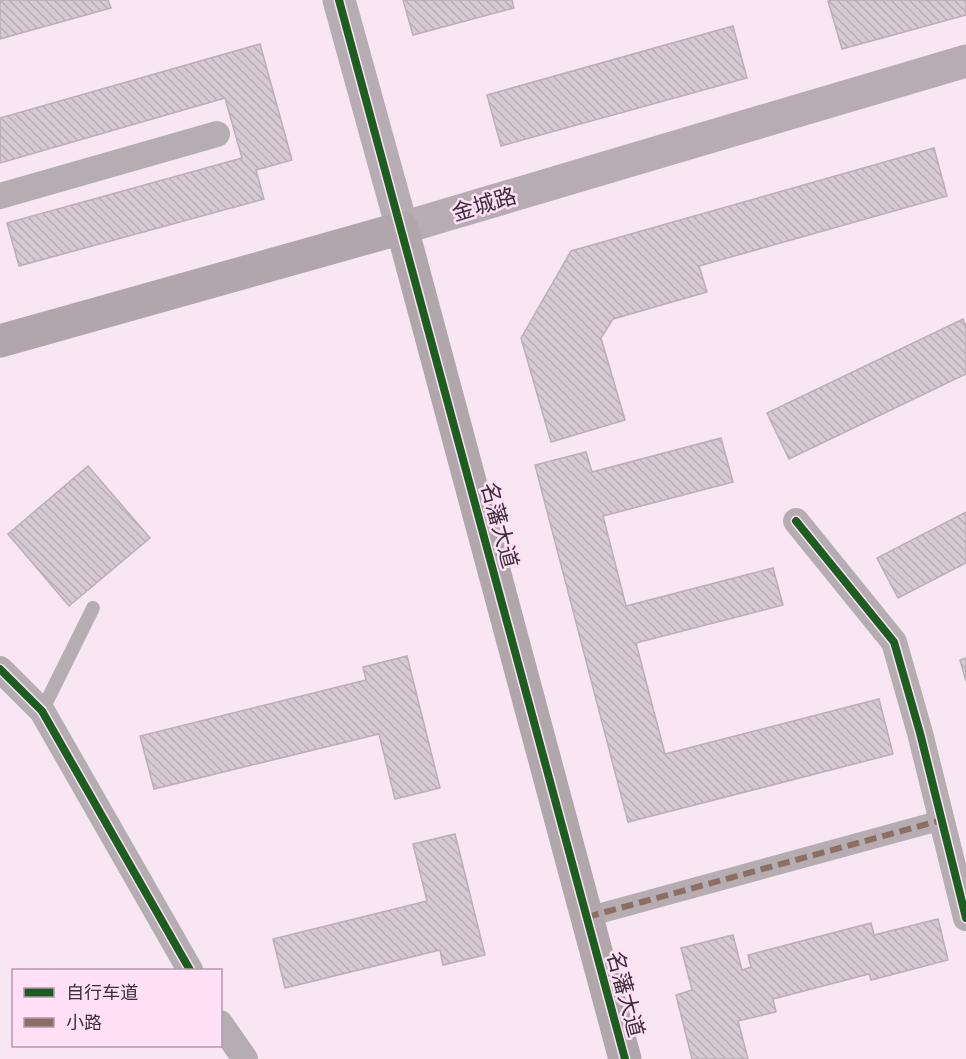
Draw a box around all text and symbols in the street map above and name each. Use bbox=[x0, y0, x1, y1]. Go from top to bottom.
street label: 金城路 bbox=[448, 181, 519, 225]
street label: 名藩大道 bbox=[477, 479, 525, 571]
street label: 名藩大道 bbox=[603, 948, 651, 1040]
legend bbox=[12, 969, 222, 1047]
text: 自行车道 bbox=[66, 981, 138, 1003]
text: 小路 bbox=[66, 1011, 102, 1033]

